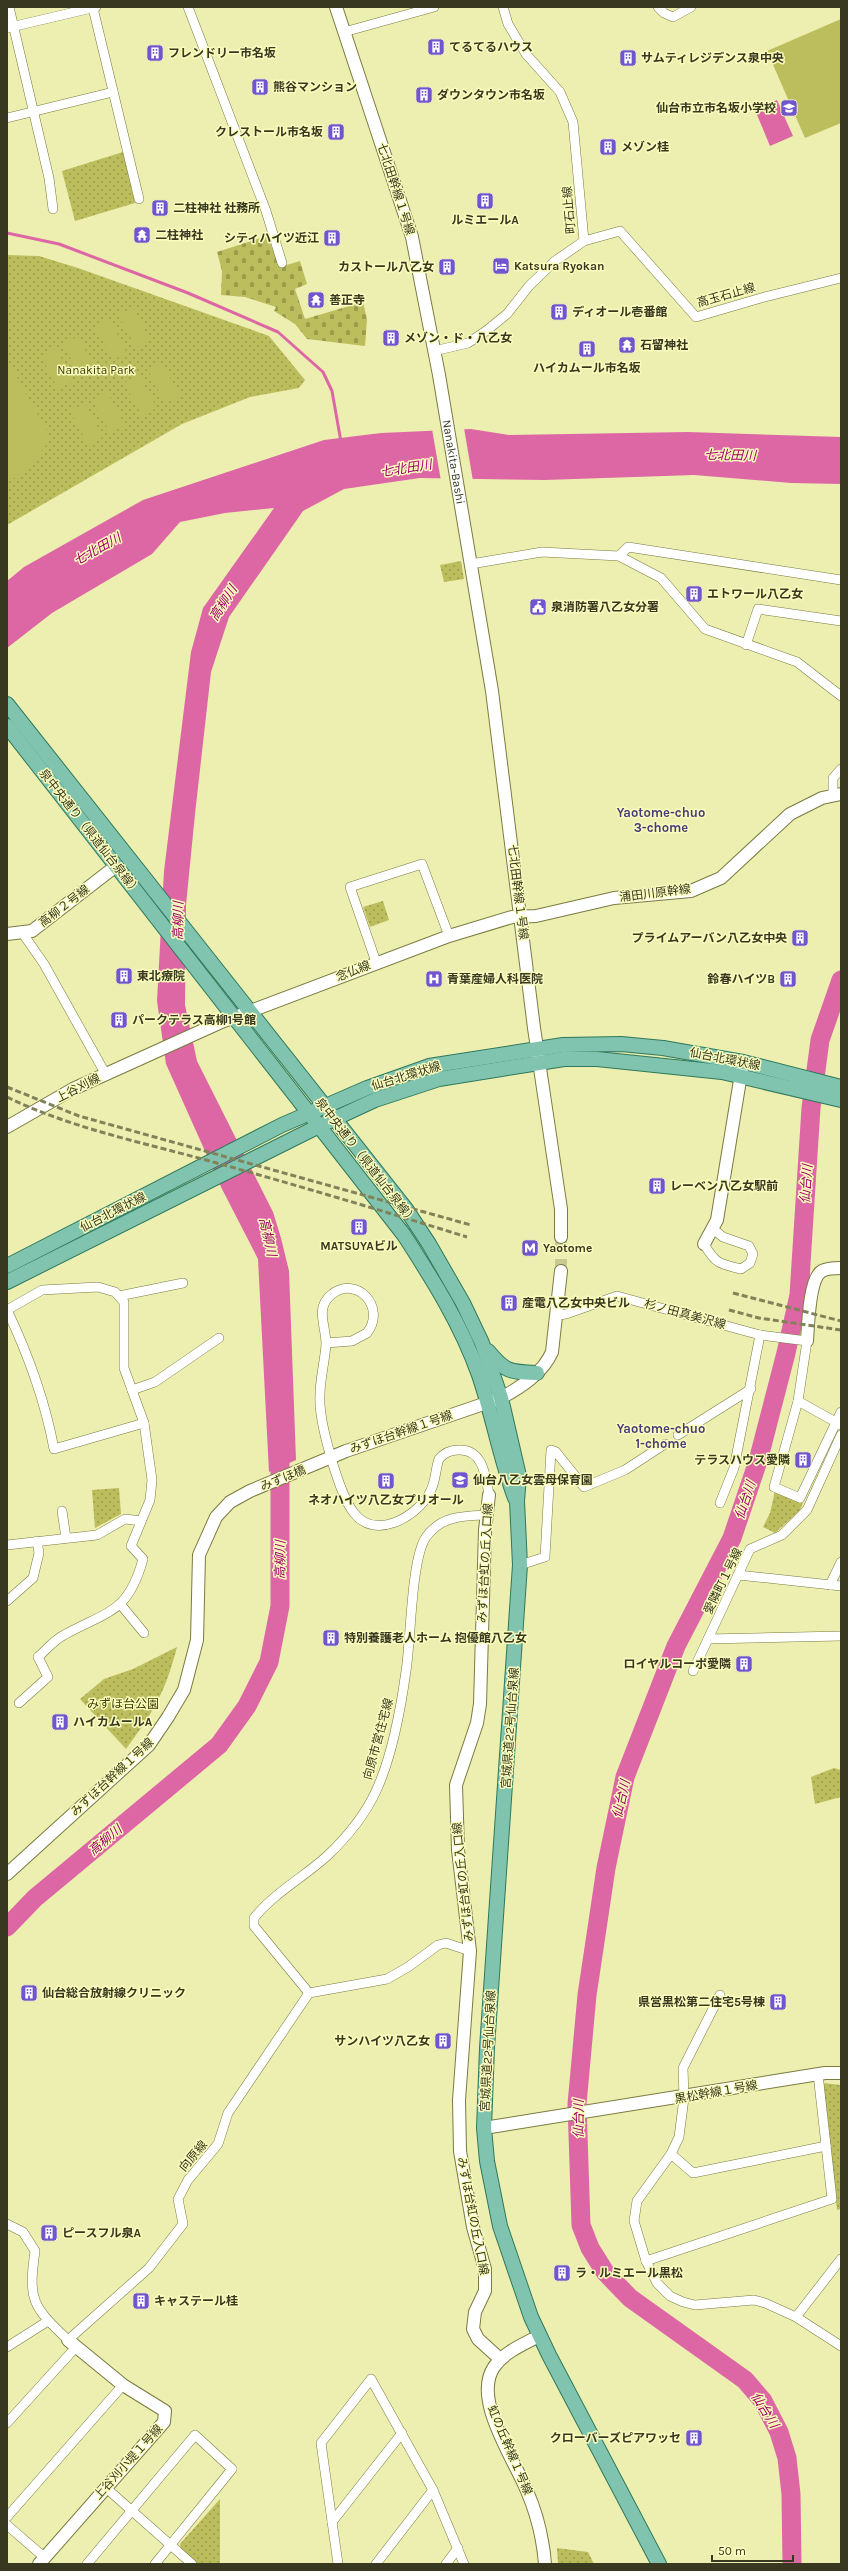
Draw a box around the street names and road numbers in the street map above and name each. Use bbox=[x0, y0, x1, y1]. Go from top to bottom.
street label: 七北田幹線１号線 bbox=[375, 141, 417, 237]
street label: 町石止線 bbox=[560, 185, 578, 235]
street label: 高玉石止線 bbox=[695, 280, 757, 310]
street label: Nanakita-Bashi bbox=[440, 419, 468, 505]
street label: 泉中央通り（県道仙台泉線） bbox=[36, 766, 144, 898]
street label: 七北田幹線１号線 bbox=[505, 843, 531, 941]
street label: 高柳２号線 bbox=[36, 882, 92, 930]
street label: 浦田川原幹線 bbox=[618, 882, 692, 904]
street label: 念仏線 bbox=[334, 958, 372, 984]
street label: 仙台北環状線 bbox=[688, 1045, 762, 1073]
street label: 仙台北環状線 bbox=[370, 1059, 442, 1093]
street label: 上谷刈線 bbox=[53, 1071, 103, 1105]
street label: 泉中央通り（県道仙台泉線） bbox=[312, 1095, 420, 1227]
street label: 仙台北環状線 bbox=[78, 1189, 148, 1235]
street label: 杉ノ田真美沢線 bbox=[643, 1296, 727, 1332]
street label: みずほ台幹線１号線 bbox=[348, 1408, 454, 1456]
street label: みずほ橋 bbox=[258, 1463, 308, 1493]
street label: みずほ台虹の丘入口線 bbox=[475, 1503, 495, 1623]
street label: 愛隣町１号線 bbox=[701, 1546, 745, 1616]
street label: 宮城県道22号仙台泉線 bbox=[499, 1667, 521, 1789]
street label: 向原市営住宅線 bbox=[360, 1697, 396, 1781]
street label: みずほ台幹線１号線 bbox=[68, 1735, 156, 1819]
street label: みずほ台虹の丘入口線 bbox=[450, 1822, 476, 1942]
street label: 宮城県道22号仙台泉線 bbox=[478, 1990, 498, 2112]
street label: 黒松幹線１号線 bbox=[673, 2078, 759, 2106]
street label: 向原線 bbox=[176, 2138, 210, 2174]
street label: みずほ台虹の丘入口線 bbox=[455, 2156, 491, 2276]
street label: 虹の丘幹線１号線 bbox=[485, 2403, 535, 2497]
street label: 上谷刈小堤１号線 bbox=[91, 2422, 165, 2502]

